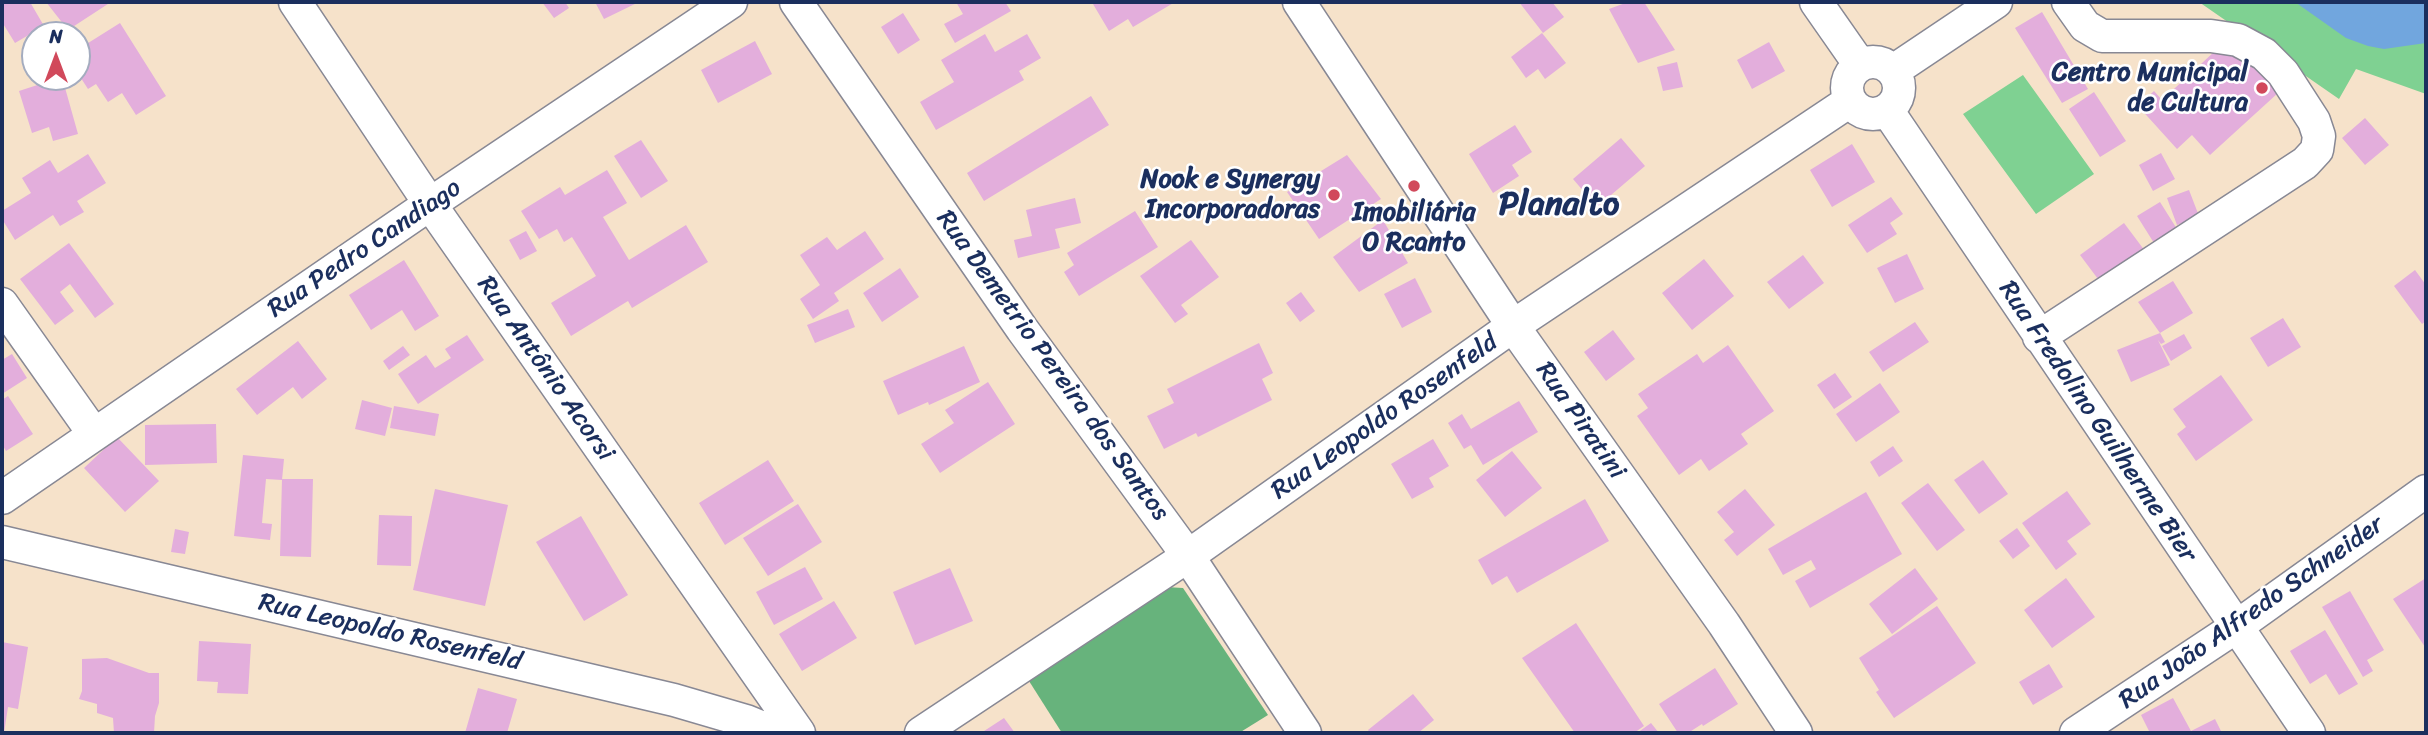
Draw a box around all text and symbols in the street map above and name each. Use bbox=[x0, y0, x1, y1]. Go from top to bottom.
text: N bbox=[49, 20, 63, 53]
north arrow bbox=[21, 21, 91, 91]
place label: Centro Municipal de Cultura bbox=[2052, 57, 2248, 119]
marker: Centro Municipal de Cultura bbox=[2254, 80, 2270, 96]
place label: Nook e Synergy Incorporadoras bbox=[1140, 164, 1320, 226]
street label: Rua Pedro Candiago bbox=[262, 173, 468, 325]
marker: Imobiliária O Rcanto bbox=[1406, 178, 1422, 194]
district label: Planalto bbox=[1499, 186, 1619, 226]
marker: Nook e Synergy Incorporadoras bbox=[1326, 187, 1342, 203]
place label: Imobiliária O Rcanto bbox=[1352, 197, 1476, 258]
street label: Rua Demetrio Pereira dos Santos bbox=[929, 205, 1175, 527]
street label: Rua Antônio Acorsi bbox=[470, 271, 620, 467]
street label: Rua Fredolino Guilherme Bier bbox=[1991, 275, 2203, 569]
street label: Rua Leopoldo Rosenfeld bbox=[1266, 327, 1504, 507]
street label: Rua Piratini bbox=[1528, 356, 1632, 486]
street label: Rua João Alfredo Schneider bbox=[2114, 510, 2390, 716]
street label: Rua Leopoldo Rosenfeld bbox=[255, 588, 525, 678]

